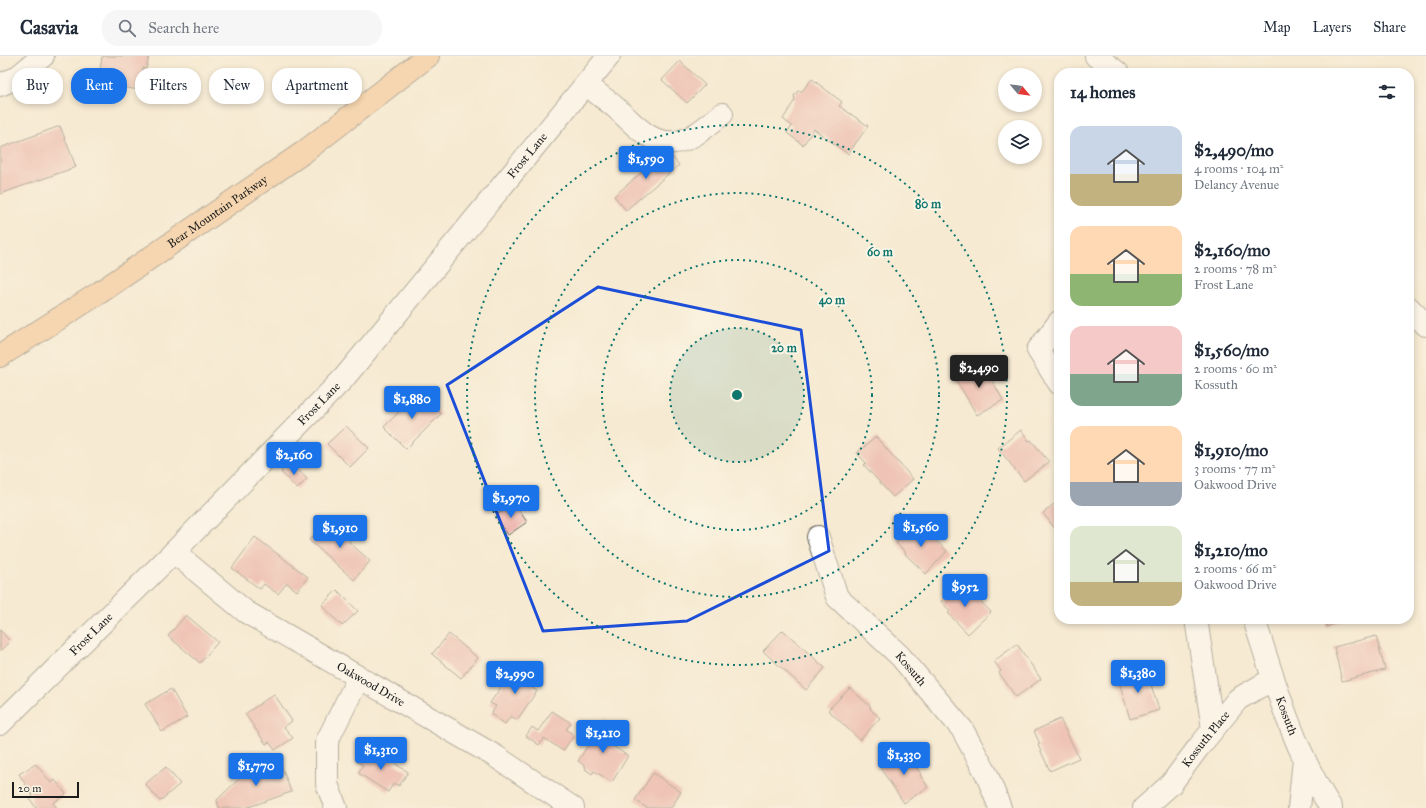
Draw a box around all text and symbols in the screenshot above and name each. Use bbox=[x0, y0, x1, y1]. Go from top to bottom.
search box bbox=[102, 10, 382, 46]
text: Casavia bbox=[20, 16, 78, 39]
icon: search bbox=[116, 17, 138, 39]
text: Search here bbox=[148, 19, 219, 37]
text: Map bbox=[1263, 19, 1291, 36]
text: Layers bbox=[1313, 19, 1351, 36]
text: Share bbox=[1373, 19, 1406, 36]
chip: Buy bbox=[12, 68, 63, 104]
chip: Rent bbox=[71, 68, 127, 104]
chip: Filters bbox=[135, 68, 201, 104]
chip: New bbox=[209, 68, 264, 104]
chip: Apartment bbox=[272, 68, 362, 104]
north arrow bbox=[998, 68, 1042, 112]
map controls bbox=[998, 68, 1042, 164]
icon: filters bbox=[1376, 81, 1398, 103]
text: 14 homes bbox=[1070, 82, 1135, 103]
button: layers bbox=[998, 120, 1042, 164]
street label: Frost Lane bbox=[504, 130, 550, 181]
text: $2,490/mo bbox=[1194, 140, 1274, 161]
icon: home bbox=[1102, 142, 1150, 190]
pin: $1,590 bbox=[613, 146, 679, 180]
text: $1,590 bbox=[628, 151, 664, 167]
text: 4 rooms · 104 m² bbox=[1194, 161, 1284, 177]
street label: Bear Mountain Parkway bbox=[165, 172, 270, 251]
text: Delancy Avenue bbox=[1194, 177, 1279, 193]
text: 80 m bbox=[915, 197, 942, 211]
text: $2,160/mo bbox=[1194, 240, 1270, 261]
icon: home bbox=[1102, 242, 1150, 290]
text: 60 m bbox=[867, 245, 894, 259]
text: 2 rooms · 78 m² bbox=[1194, 261, 1277, 277]
text: Frost Lane bbox=[1194, 277, 1253, 293]
text: 40 m bbox=[819, 293, 846, 308]
text: $1,560/mo bbox=[1194, 340, 1269, 361]
text: 20 m bbox=[771, 341, 798, 355]
icon: home bbox=[1102, 342, 1150, 390]
pin: $2,490 bbox=[946, 355, 1012, 389]
text: $2,490 bbox=[959, 360, 999, 376]
text: 2 rooms · 60 m² bbox=[1194, 361, 1277, 377]
text: Kossuth bbox=[1194, 377, 1238, 393]
street label: Frost Lane bbox=[295, 379, 343, 428]
pin: $1,880 bbox=[379, 386, 445, 420]
centre of rings bbox=[730, 388, 744, 402]
text: $1,880 bbox=[393, 391, 431, 407]
text: $1,910/mo bbox=[1194, 440, 1268, 461]
pin: $2,160 bbox=[261, 442, 327, 476]
icon: home bbox=[1102, 442, 1150, 490]
text: $2,160 bbox=[275, 447, 313, 463]
text: 3 rooms · 77 m² bbox=[1194, 461, 1276, 477]
text: Oakwood Drive bbox=[1194, 477, 1277, 493]
pin: $1,970 bbox=[478, 485, 544, 519]
text: $1,970 bbox=[492, 490, 530, 506]
pin: $1,560 bbox=[888, 514, 954, 548]
pin: $1,910 bbox=[307, 515, 373, 549]
text: $1,560 bbox=[903, 519, 939, 535]
text: $1,910 bbox=[322, 520, 358, 536]
text: $1,210/mo bbox=[1194, 540, 1268, 561]
icon: home bbox=[1102, 542, 1150, 590]
text: 2 rooms · 66 m² bbox=[1194, 561, 1276, 577]
pin: $952 bbox=[941, 574, 989, 608]
text: Oakwood Drive bbox=[1194, 577, 1277, 593]
text: $952 bbox=[951, 579, 979, 595]
street label: Frost Lane bbox=[67, 610, 115, 658]
street label: Kossuth bbox=[892, 649, 930, 689]
street label: Oakwood Drive bbox=[334, 659, 407, 709]
pin: $1,380 bbox=[1105, 660, 1171, 694]
pin: $2,990 bbox=[482, 661, 548, 695]
text: $1,380 bbox=[1120, 665, 1156, 681]
text: $2,990 bbox=[495, 666, 535, 682]
street label: Kossuth bbox=[1273, 694, 1300, 738]
street label: Kossuth Place bbox=[1179, 708, 1233, 770]
pin: $1,210 bbox=[570, 720, 636, 754]
text: $1,210 bbox=[585, 725, 621, 741]
pin: $1,310 bbox=[348, 737, 414, 771]
text: $1,310 bbox=[364, 742, 398, 758]
pin: $1,330 bbox=[871, 742, 937, 776]
text: $1,330 bbox=[887, 747, 921, 763]
pin: $1,770 bbox=[223, 753, 289, 787]
text: $1,770 bbox=[238, 758, 275, 774]
scale bar bbox=[12, 780, 79, 799]
text: 20 m bbox=[18, 782, 41, 795]

